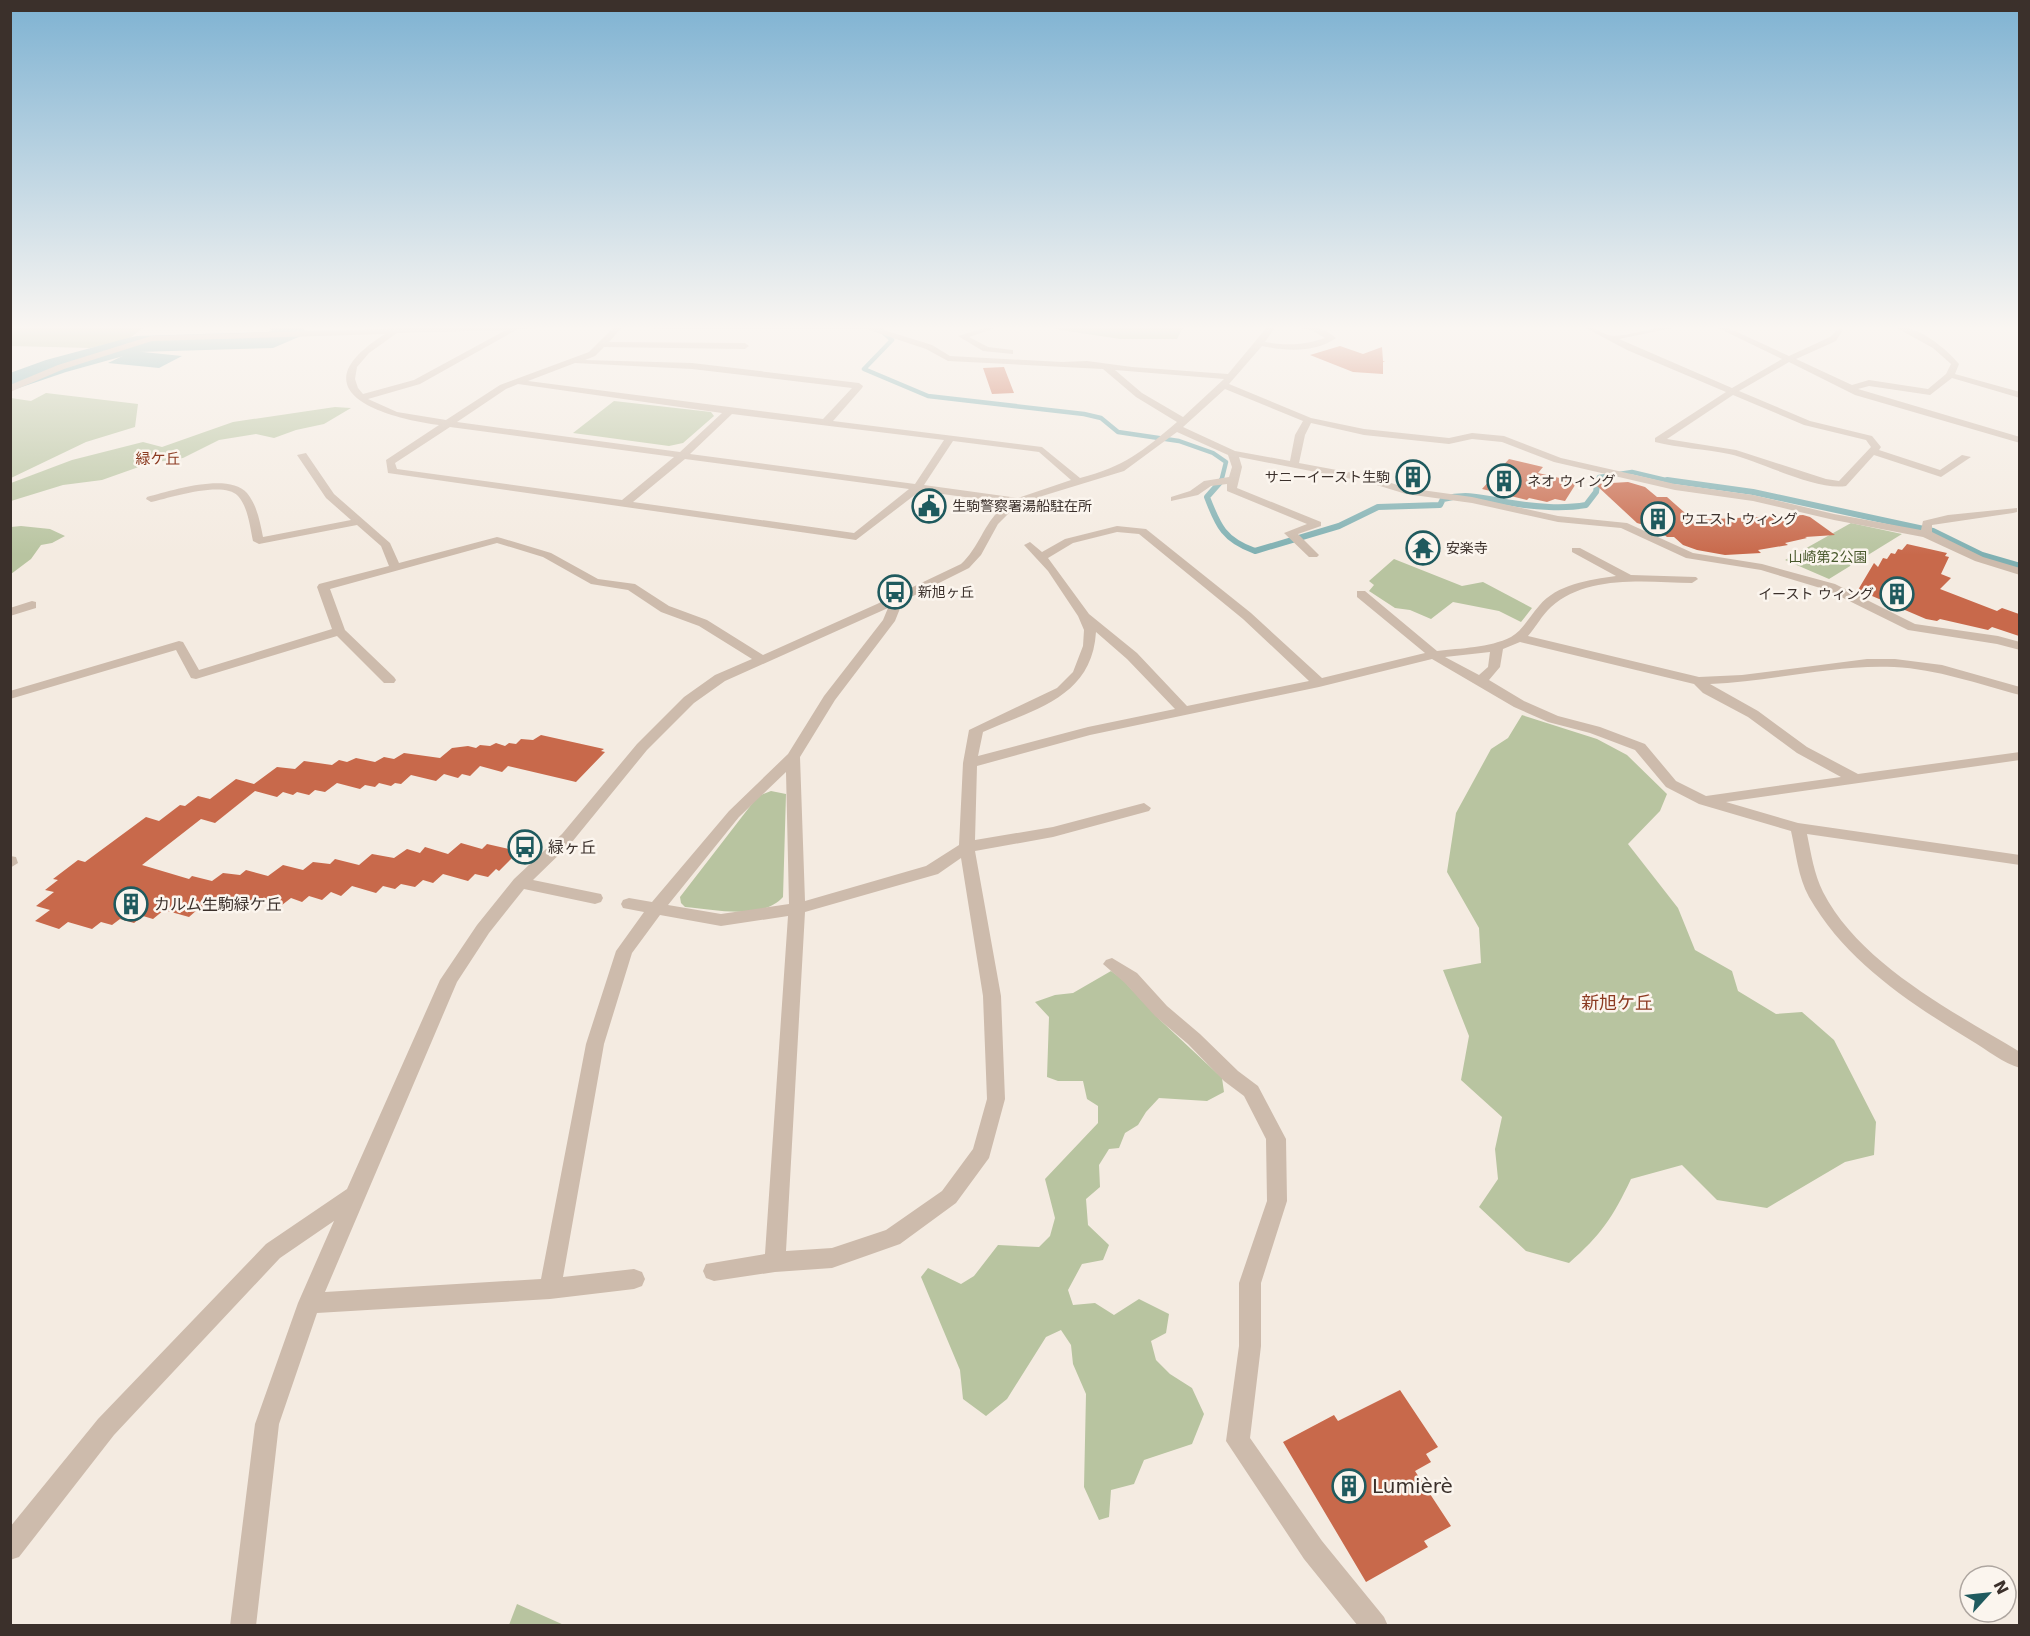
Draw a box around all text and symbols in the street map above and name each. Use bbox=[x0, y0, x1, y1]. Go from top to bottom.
district label: 緑ケ丘 bbox=[135, 450, 181, 468]
building icon: サニーイースト生駒 bbox=[1395, 459, 1431, 495]
building icon: ネオ ウィング bbox=[1486, 463, 1522, 499]
place label: サニーイースト生駒 bbox=[1265, 469, 1390, 485]
place label: ネオ ウィング bbox=[1527, 473, 1615, 489]
public building icon: 生駒警察署湯船駐在所 bbox=[911, 488, 947, 524]
place label: 生駒警察署湯船駐在所 bbox=[952, 498, 1092, 514]
building icon: ウエスト ウィング bbox=[1640, 501, 1676, 537]
place label: ウエスト ウィング bbox=[1681, 511, 1797, 527]
temple icon: 安楽寺 bbox=[1405, 530, 1441, 566]
place label: 安楽寺 bbox=[1446, 540, 1488, 556]
park label: 山崎第2公園 bbox=[1789, 549, 1867, 565]
bus stop icon: 新旭ヶ丘 bbox=[877, 574, 913, 610]
building icon: イースト ウィング bbox=[1879, 576, 1915, 612]
place label: 新旭ヶ丘 bbox=[918, 584, 974, 600]
place label: イースト ウィング bbox=[1758, 586, 1874, 602]
bus stop icon: 緑ヶ丘 bbox=[507, 829, 543, 865]
place label: 緑ヶ丘 bbox=[548, 838, 596, 857]
building icon: カルム生駒緑ケ丘 bbox=[113, 886, 149, 922]
place label: カルム生駒緑ケ丘 bbox=[154, 895, 282, 914]
district label: 新旭ケ丘 bbox=[1581, 992, 1653, 1013]
building icon: Lumièrè bbox=[1331, 1468, 1367, 1504]
place label: Lumièrè bbox=[1372, 1474, 1453, 1498]
north arrow bbox=[1958, 1564, 2018, 1624]
text: N bbox=[1989, 1577, 2012, 1598]

